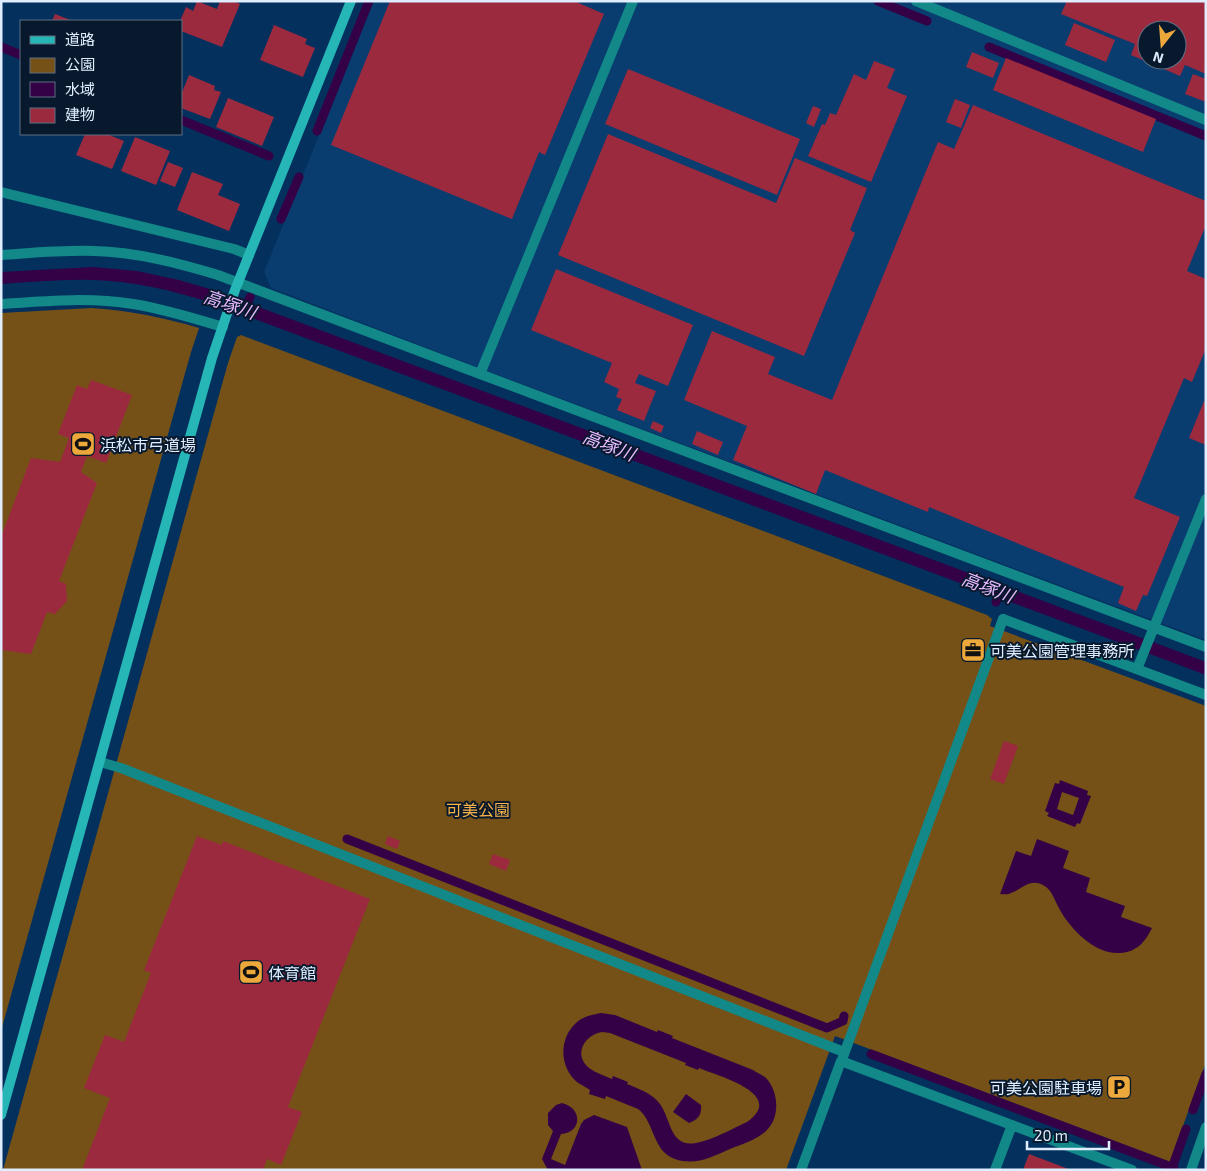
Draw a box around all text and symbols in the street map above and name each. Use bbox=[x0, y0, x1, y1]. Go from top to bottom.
legend bbox=[20, 20, 182, 135]
north arrow bbox=[1137, 20, 1187, 70]
text: 道路 bbox=[65, 30, 95, 48]
text: N bbox=[1151, 48, 1165, 68]
text: 公園 bbox=[65, 55, 95, 73]
text: 水域 bbox=[65, 80, 95, 98]
text: 建物 bbox=[65, 105, 95, 123]
water label: 高塚川 bbox=[201, 285, 261, 324]
water label: 高塚川 bbox=[580, 425, 640, 466]
sports icon: 浜松市弓道場 bbox=[70, 431, 96, 457]
place label: 浜松市弓道場 bbox=[100, 435, 196, 454]
water label: 高塚川 bbox=[959, 567, 1019, 608]
office icon: 可美公園管理事務所 bbox=[960, 637, 986, 663]
place label: 可美公園管理事務所 bbox=[990, 641, 1134, 660]
park label: 可美公園 bbox=[446, 800, 510, 819]
sports icon: 体育館 bbox=[238, 959, 264, 985]
place label: 体育館 bbox=[268, 963, 316, 982]
parking icon: 可美公園駐車場 bbox=[1106, 1074, 1132, 1100]
place label: 可美公園駐車場 bbox=[990, 1078, 1102, 1097]
scale bar bbox=[1027, 1118, 1110, 1150]
text: 20 m bbox=[1034, 1126, 1068, 1144]

